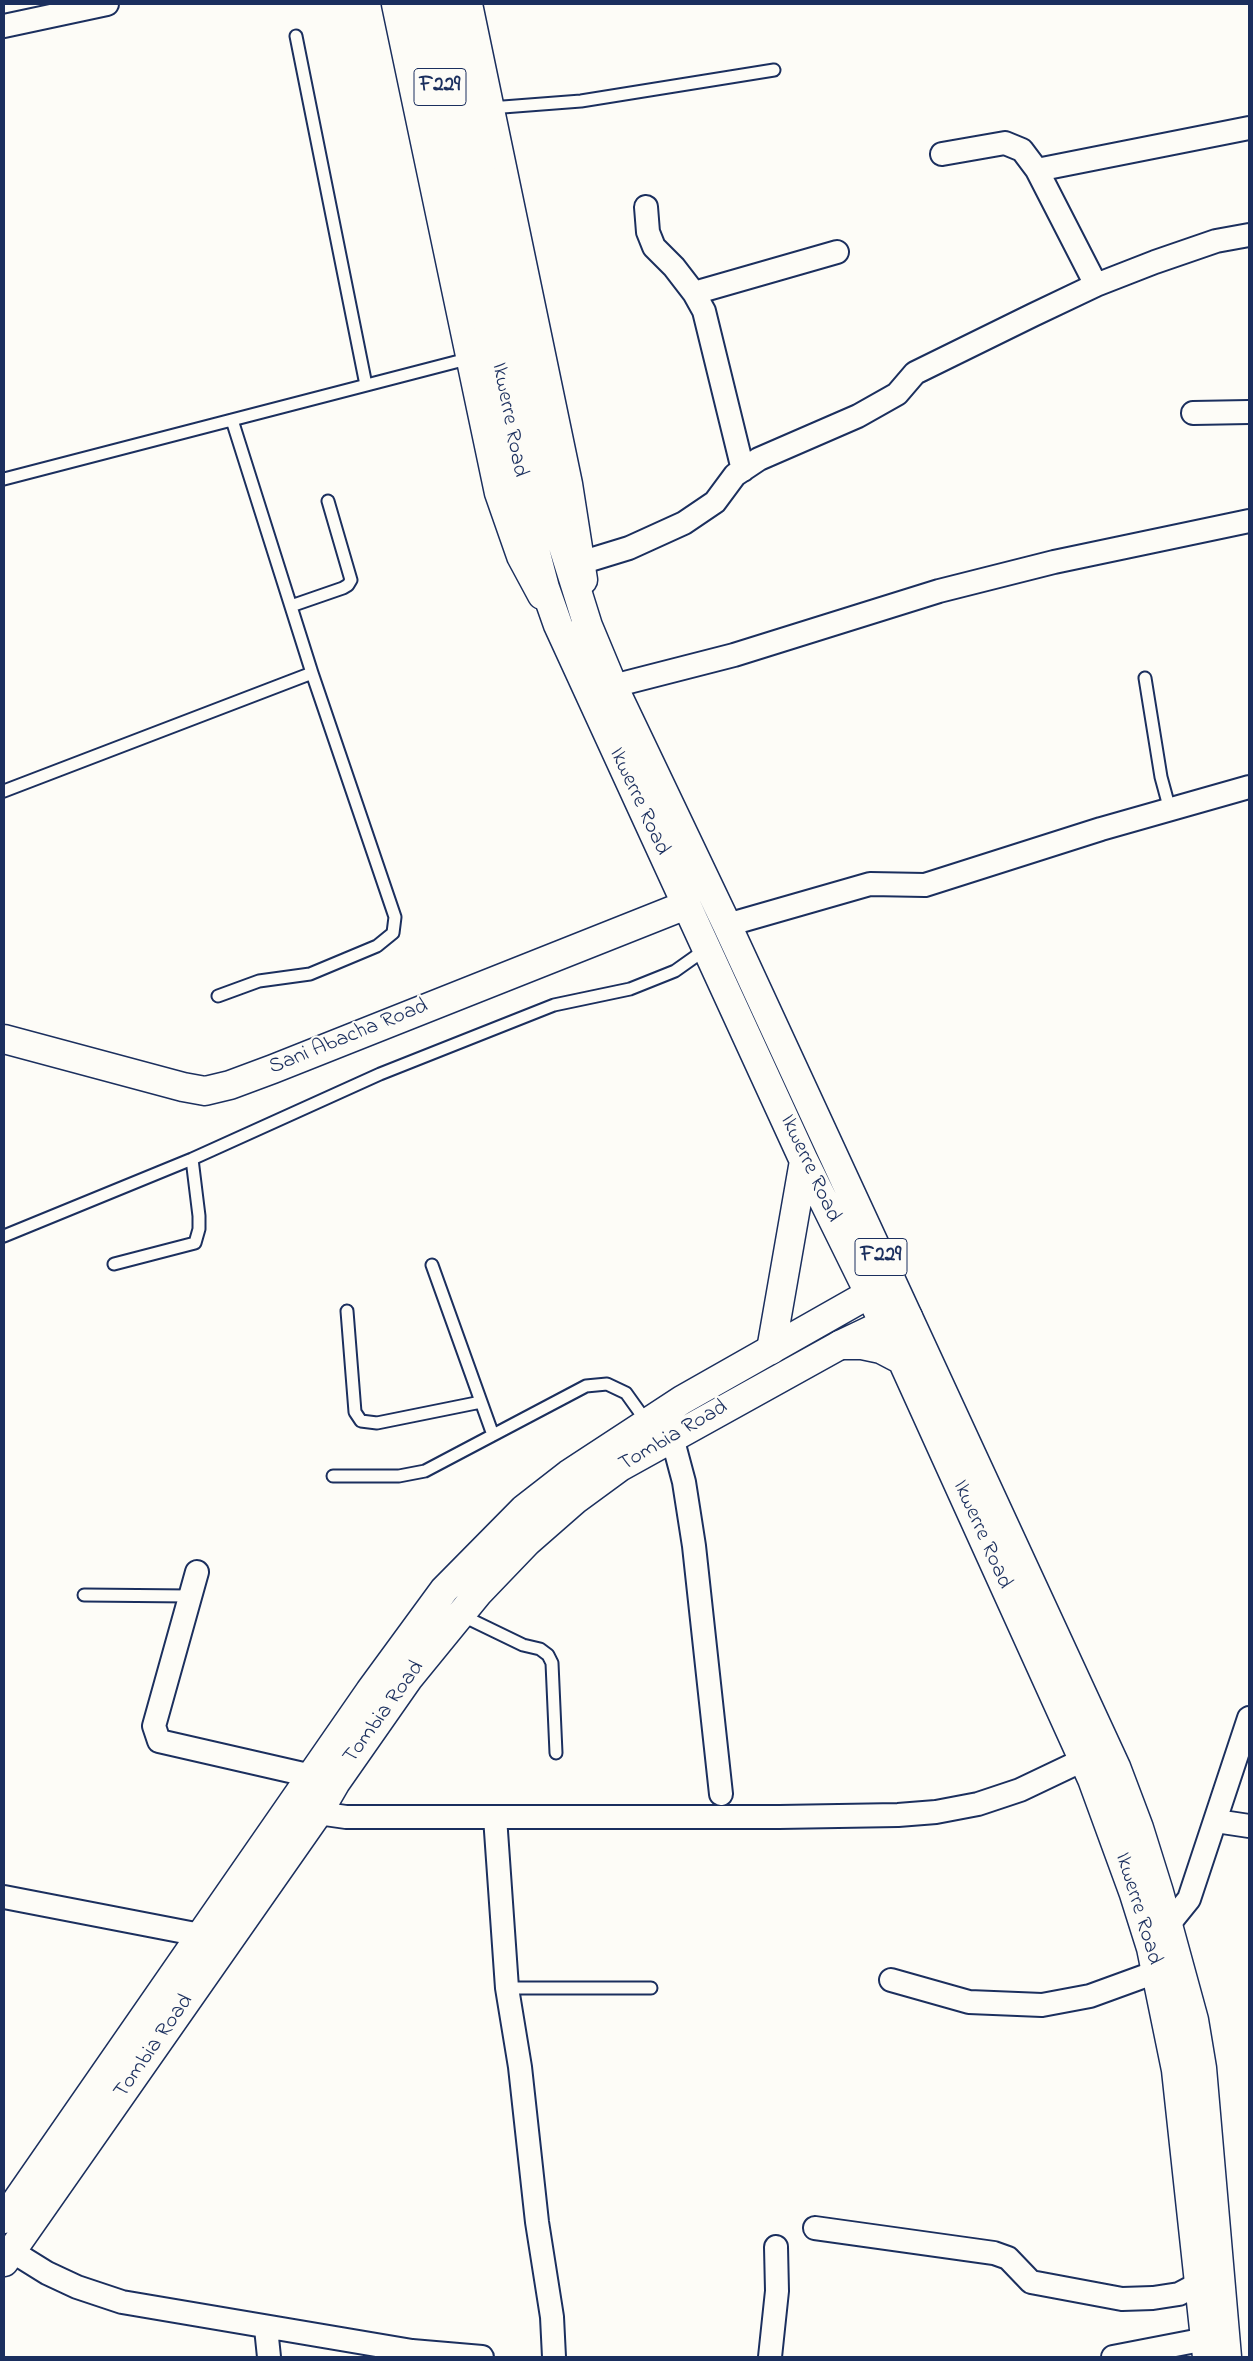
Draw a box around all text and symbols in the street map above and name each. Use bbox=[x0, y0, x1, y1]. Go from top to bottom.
road number: F229 bbox=[414, 68, 466, 105]
street label: Ikwerre Road bbox=[484, 361, 532, 479]
street label: Ikwerre Road bbox=[602, 744, 674, 860]
street label: Sani Abacha Road bbox=[266, 994, 432, 1082]
street label: Ikwerre Road bbox=[773, 1111, 845, 1227]
road number: F229 bbox=[855, 1238, 907, 1276]
street label: Tombia Road bbox=[615, 1395, 733, 1479]
street label: Ikwerre Road bbox=[945, 1477, 1017, 1593]
street label: Tombia Road bbox=[339, 1656, 431, 1770]
street label: Ikwerre Road bbox=[1107, 1850, 1167, 1968]
street label: Tombia Road bbox=[109, 1990, 201, 2104]

